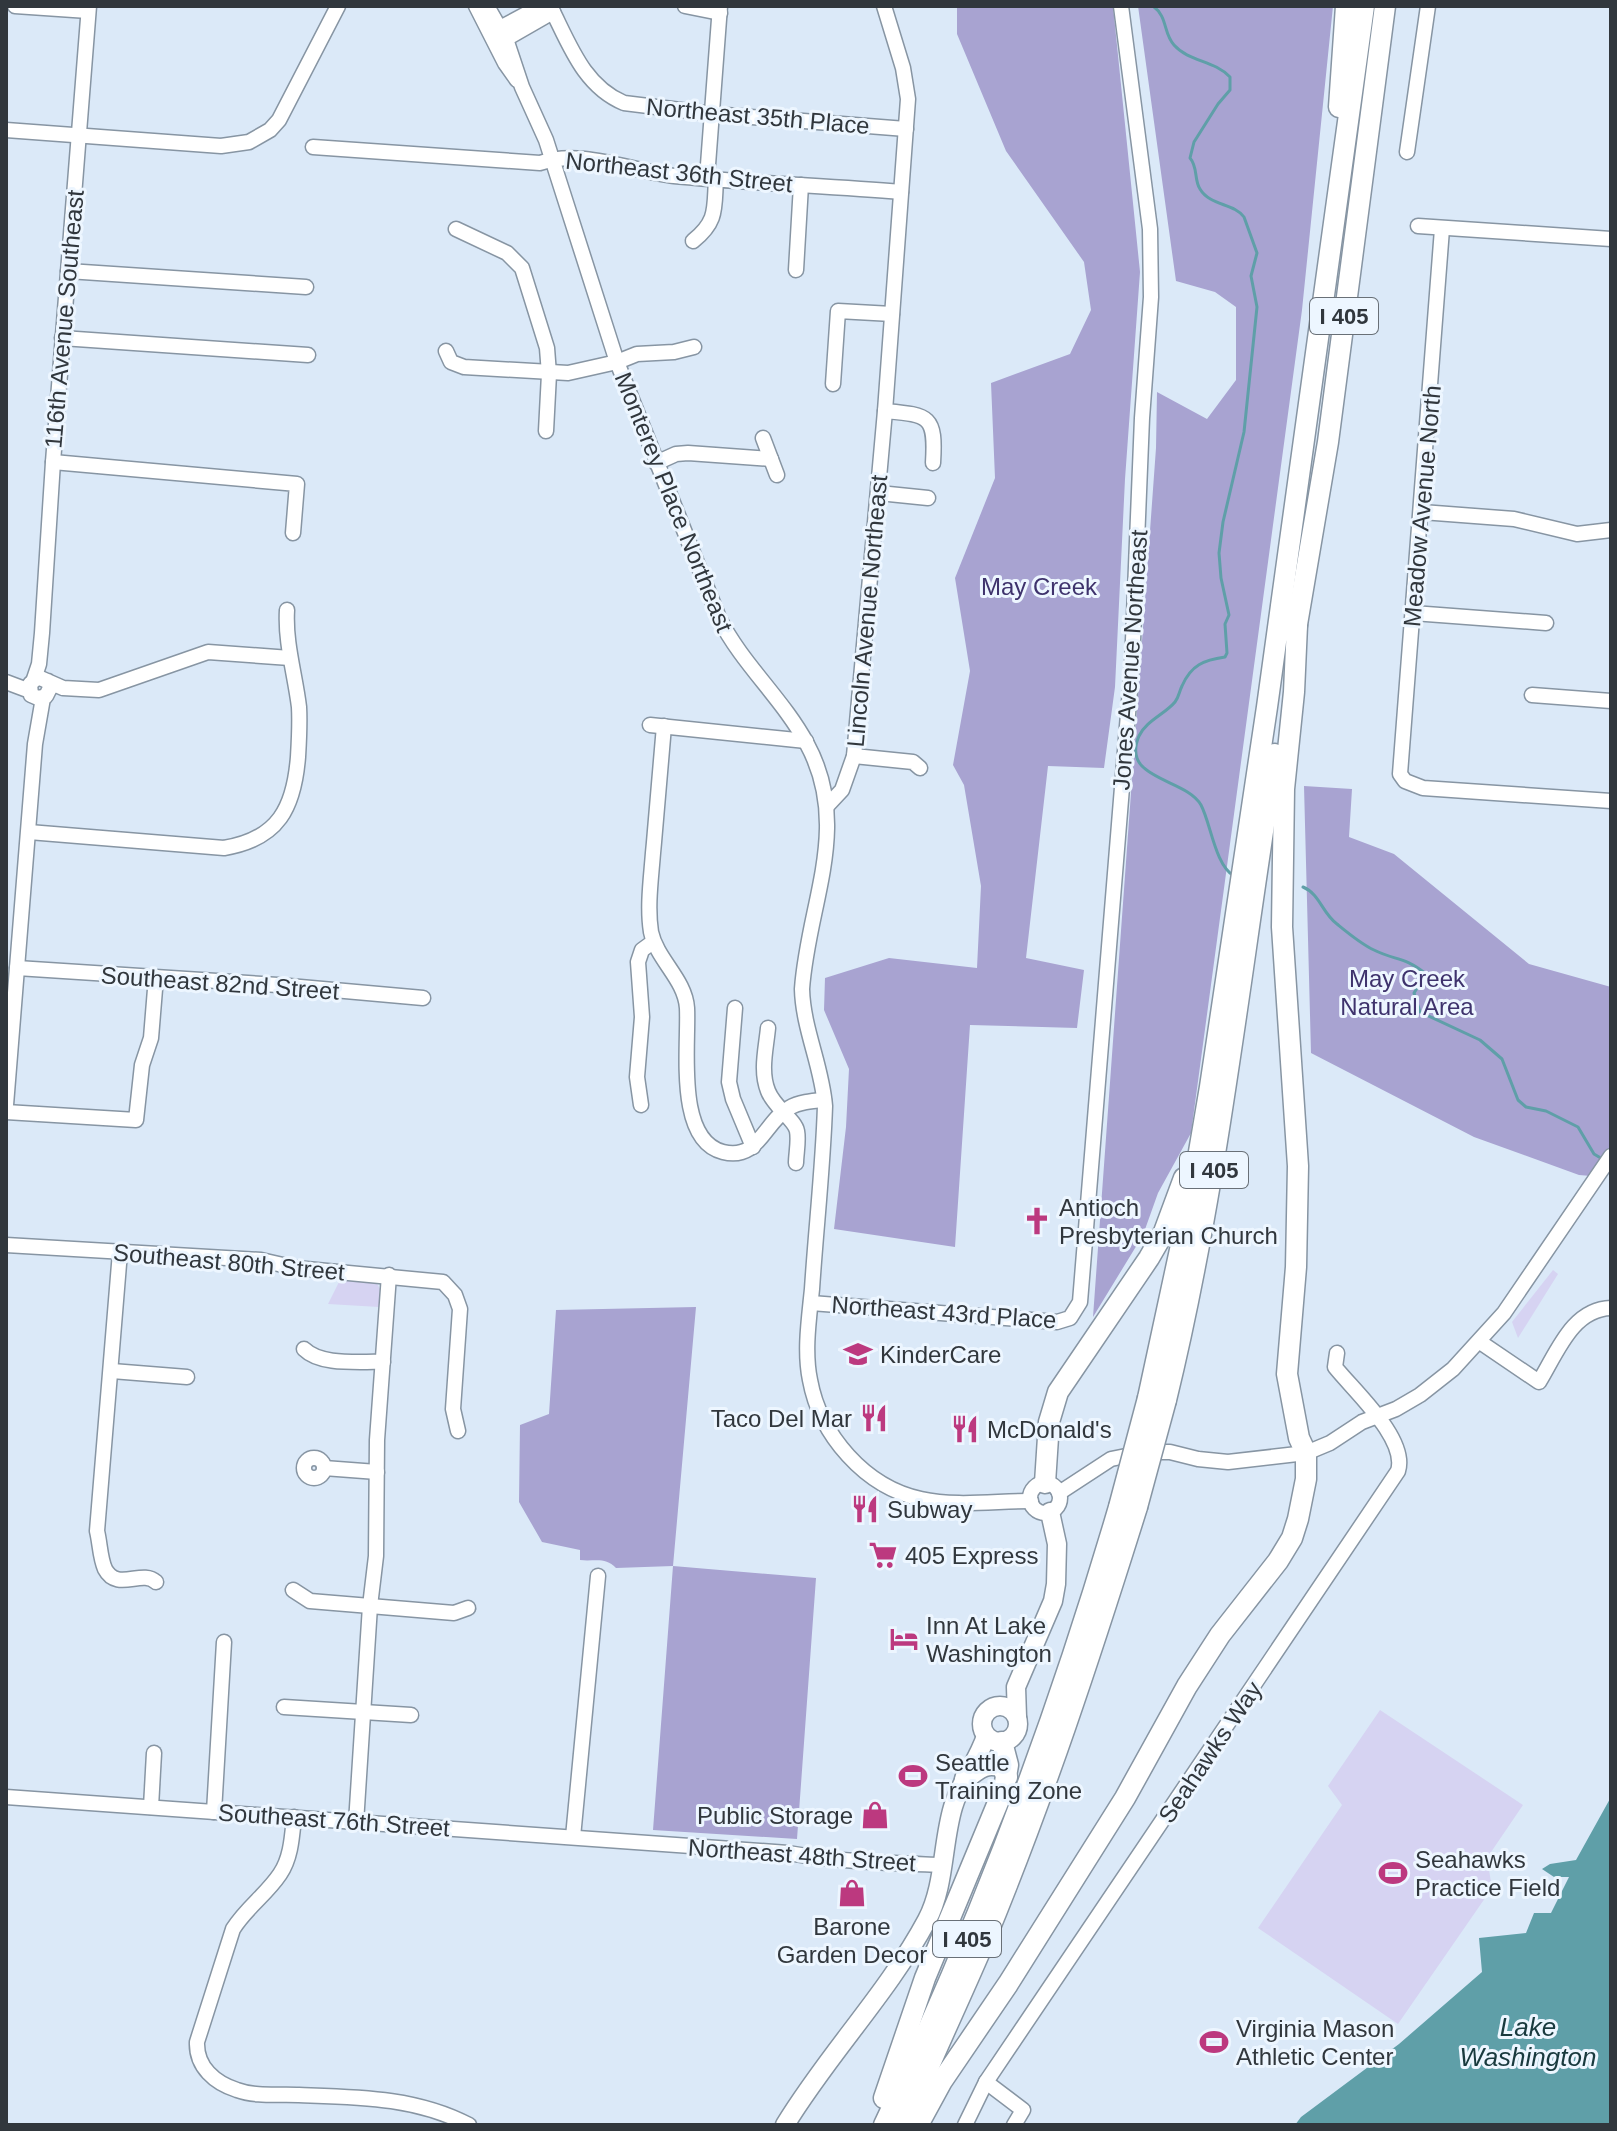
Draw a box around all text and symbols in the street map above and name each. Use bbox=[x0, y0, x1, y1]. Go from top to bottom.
street label: Northeast 35th Place bbox=[645, 93, 871, 139]
street label: Northeast 36th Street bbox=[564, 147, 794, 197]
street label: 116th Avenue Southeast bbox=[39, 188, 89, 449]
road number: I 405 bbox=[1310, 298, 1378, 334]
street label: Monterey Place Northeast bbox=[610, 368, 739, 636]
street label: Meadow Avenue North bbox=[1398, 384, 1446, 628]
street label: Lincoln Avenue Northeast bbox=[842, 473, 892, 748]
street label: Jones Avenue Northeast bbox=[1107, 529, 1153, 791]
park label: May Creek bbox=[981, 573, 1098, 600]
street label: Southeast 82nd Street bbox=[100, 961, 340, 1005]
park label: May Creek Natural Area bbox=[1340, 965, 1474, 1020]
road number: I 405 bbox=[1180, 1152, 1248, 1188]
place label: Antioch Presbyterian Church bbox=[1059, 1194, 1278, 1249]
church icon: Antioch Presbyterian Church bbox=[1022, 1206, 1052, 1236]
street label: Southeast 80th Street bbox=[112, 1238, 346, 1286]
street label: Northeast 43rd Place bbox=[831, 1291, 1057, 1333]
school or university icon: KinderCare bbox=[843, 1339, 873, 1369]
place label: KinderCare bbox=[880, 1341, 1001, 1368]
restaurant icon: Taco Del Mar bbox=[859, 1403, 889, 1433]
place label: Taco Del Mar bbox=[711, 1405, 852, 1432]
restaurant icon: McDonald's bbox=[950, 1414, 980, 1444]
place label: McDonald's bbox=[987, 1416, 1112, 1443]
restaurant icon: Subway bbox=[850, 1494, 880, 1524]
place label: Subway bbox=[887, 1496, 972, 1523]
supermarket icon: 405 Express bbox=[868, 1540, 898, 1570]
place label: 405 Express bbox=[905, 1542, 1038, 1569]
place label: Inn At Lake Washington bbox=[926, 1612, 1052, 1667]
hotel icon: Inn At Lake Washington bbox=[889, 1624, 919, 1654]
street label: Seahawks Way bbox=[1153, 1676, 1267, 1828]
place label: Seattle Training Zone bbox=[935, 1749, 1082, 1804]
sports icon: Seattle Training Zone bbox=[898, 1761, 928, 1791]
street label: Southeast 76th Street bbox=[217, 1798, 451, 1842]
shop icon: Public Storage bbox=[860, 1800, 890, 1830]
place label: Public Storage bbox=[697, 1802, 853, 1829]
street label: Northeast 48th Street bbox=[687, 1834, 917, 1876]
place label: Seahawks Practice Field bbox=[1415, 1846, 1560, 1901]
sports icon: Seahawks Practice Field bbox=[1378, 1858, 1408, 1888]
shop icon: Barone Garden Decor bbox=[837, 1878, 867, 1908]
place label: Barone Garden Decor bbox=[777, 1913, 927, 1968]
road number: I 405 bbox=[933, 1921, 1001, 1957]
water label: Lake Washington bbox=[1460, 2012, 1596, 2072]
place label: Virginia Mason Athletic Center bbox=[1236, 2015, 1394, 2070]
sports icon: Virginia Mason Athletic Center bbox=[1199, 2027, 1229, 2057]

